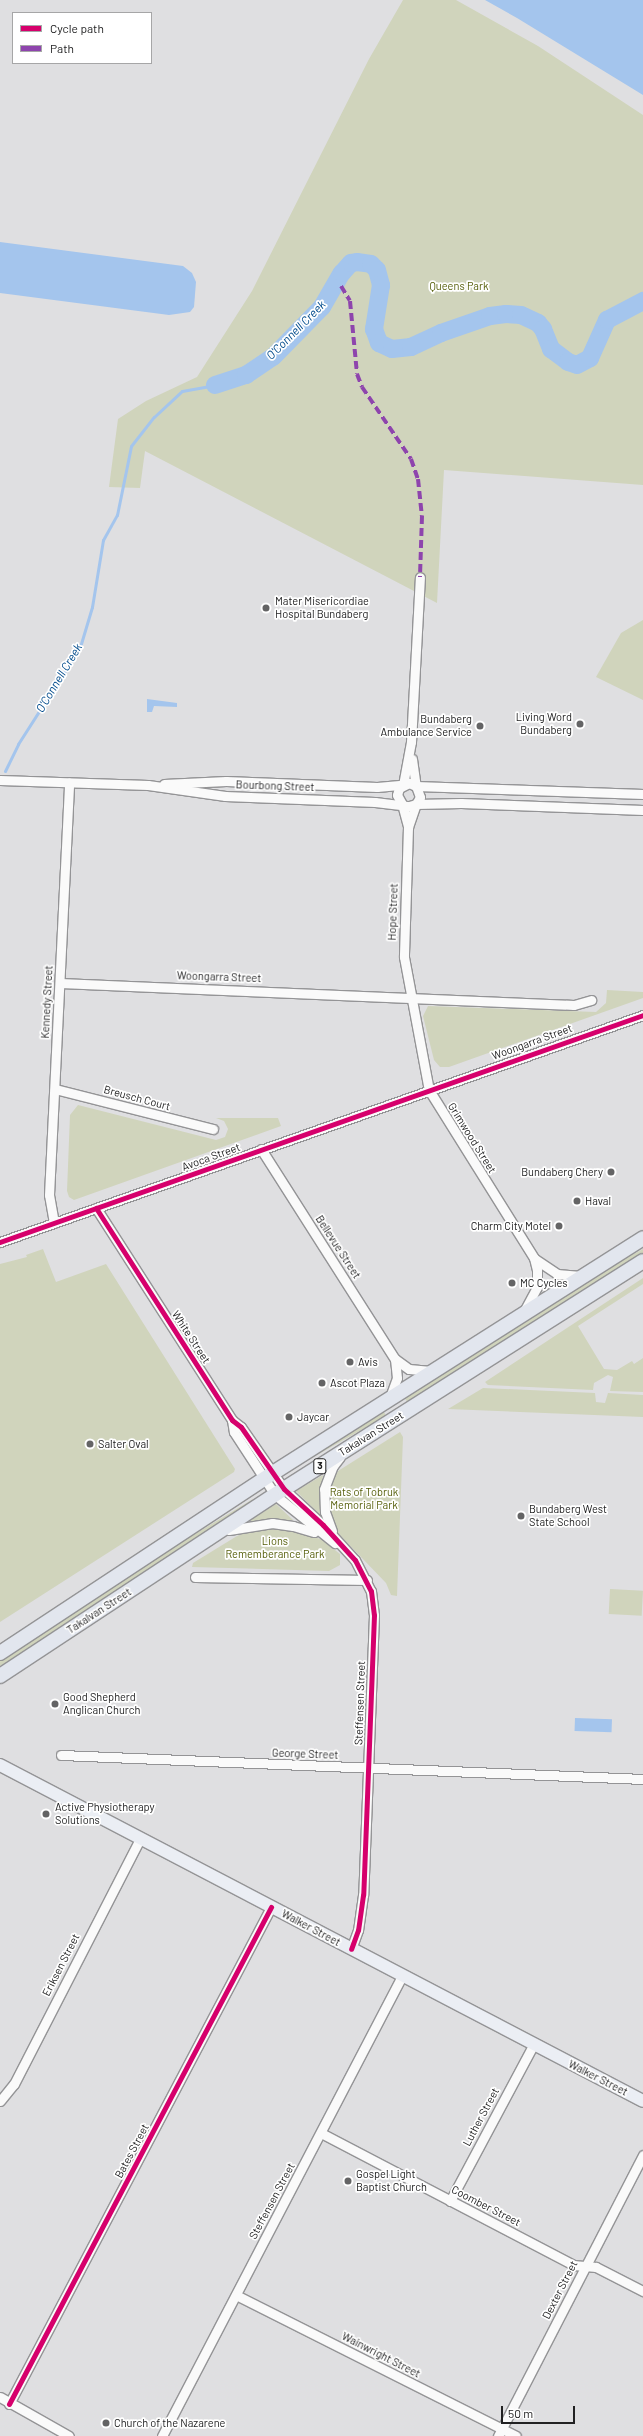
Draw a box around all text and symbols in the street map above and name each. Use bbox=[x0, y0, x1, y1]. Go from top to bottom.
legend bbox=[12, 12, 152, 64]
text: Cycle path bbox=[50, 21, 104, 35]
text: Path bbox=[50, 41, 74, 55]
park label: Queens Park bbox=[430, 279, 488, 293]
water label: O'Connell Creek bbox=[263, 297, 329, 363]
place label: Mater Misericordiae Hospital Bundaberg bbox=[275, 595, 369, 621]
marker: Mater Misericordiae Hospital Bundaberg bbox=[260, 602, 272, 614]
water label: O'Connell Creek bbox=[33, 641, 85, 715]
place label: Living Word Bundaberg bbox=[516, 711, 572, 737]
place label: Bundaberg Ambulance Service bbox=[380, 713, 472, 739]
marker: Living Word Bundaberg bbox=[575, 719, 585, 729]
marker: Bundaberg Ambulance Service bbox=[475, 721, 485, 731]
street label: Bourbong Street bbox=[235, 778, 315, 794]
street label: Hope Street bbox=[385, 883, 401, 941]
street label: Kennedy Street bbox=[38, 965, 56, 1039]
street label: Woongarra Street bbox=[177, 969, 261, 985]
street label: Woongarra Street bbox=[490, 1021, 574, 1063]
street label: Breusch Court bbox=[102, 1083, 172, 1113]
street label: Grimwood Street bbox=[445, 1100, 499, 1176]
street label: Avoca Street bbox=[180, 1140, 242, 1174]
place label: Bundaberg Chery bbox=[521, 1165, 603, 1179]
marker: Bundaberg Chery bbox=[606, 1167, 616, 1177]
place label: Haval bbox=[585, 1194, 611, 1208]
marker: Haval bbox=[572, 1196, 582, 1206]
street label: Bellevue Street bbox=[313, 1213, 363, 1281]
place label: Charm City Motel bbox=[471, 1219, 551, 1233]
marker: Charm City Motel bbox=[554, 1221, 564, 1231]
place label: MC Cycles bbox=[520, 1276, 568, 1290]
marker: MC Cycles bbox=[507, 1278, 517, 1288]
street label: White Street bbox=[169, 1308, 213, 1366]
place label: Avis bbox=[358, 1355, 378, 1369]
marker: Avis bbox=[345, 1357, 355, 1367]
place label: Ascot Plaza bbox=[330, 1376, 385, 1390]
marker: Ascot Plaza bbox=[317, 1378, 327, 1388]
street label: Takalvan Street bbox=[336, 1409, 406, 1459]
place label: Jaycar bbox=[297, 1410, 329, 1424]
marker: Jaycar bbox=[284, 1412, 294, 1422]
place label: Salter Oval bbox=[98, 1437, 149, 1451]
marker: Salter Oval bbox=[85, 1439, 95, 1449]
road number: 3 bbox=[313, 1458, 327, 1474]
park label: Rats of Tobruk Memorial Park bbox=[330, 1486, 398, 1512]
place label: Bundaberg West State School bbox=[529, 1503, 607, 1529]
marker: Bundaberg West State School bbox=[516, 1511, 526, 1521]
park label: Lions Rememberance Park bbox=[225, 1535, 325, 1561]
street label: Takalvan Street bbox=[64, 1585, 134, 1637]
street label: Steffensen Street bbox=[352, 1661, 368, 1745]
place label: Good Shepherd Anglican Church bbox=[63, 1691, 140, 1717]
marker: Good Shepherd Anglican Church bbox=[50, 1699, 60, 1709]
street label: George Street bbox=[272, 1746, 338, 1762]
place label: Active Physiotherapy Solutions bbox=[55, 1801, 155, 1827]
marker: Active Physiotherapy Solutions bbox=[40, 1808, 52, 1820]
street label: Walker Street bbox=[279, 1907, 343, 1949]
street label: Eriksen Street bbox=[40, 1932, 82, 1998]
street label: Walker Street bbox=[566, 2057, 630, 2099]
street label: Luther Street bbox=[460, 2086, 502, 2148]
street label: Bates Street bbox=[112, 2122, 152, 2180]
street label: Steffensen Street bbox=[246, 2161, 298, 2241]
place label: Gospel Light Baptist Church bbox=[356, 2168, 427, 2194]
marker: Gospel Light Baptist Church bbox=[343, 2176, 353, 2186]
street label: Coomber Street bbox=[449, 2183, 523, 2229]
street label: Dexter Street bbox=[540, 2259, 580, 2321]
street label: Wainwright Street bbox=[340, 2330, 422, 2380]
scale bar bbox=[503, 2398, 577, 2424]
text: 50 m bbox=[508, 2406, 533, 2420]
place label: Church of the Nazarene bbox=[114, 2416, 225, 2430]
marker: Church of the Nazarene bbox=[101, 2418, 111, 2428]

